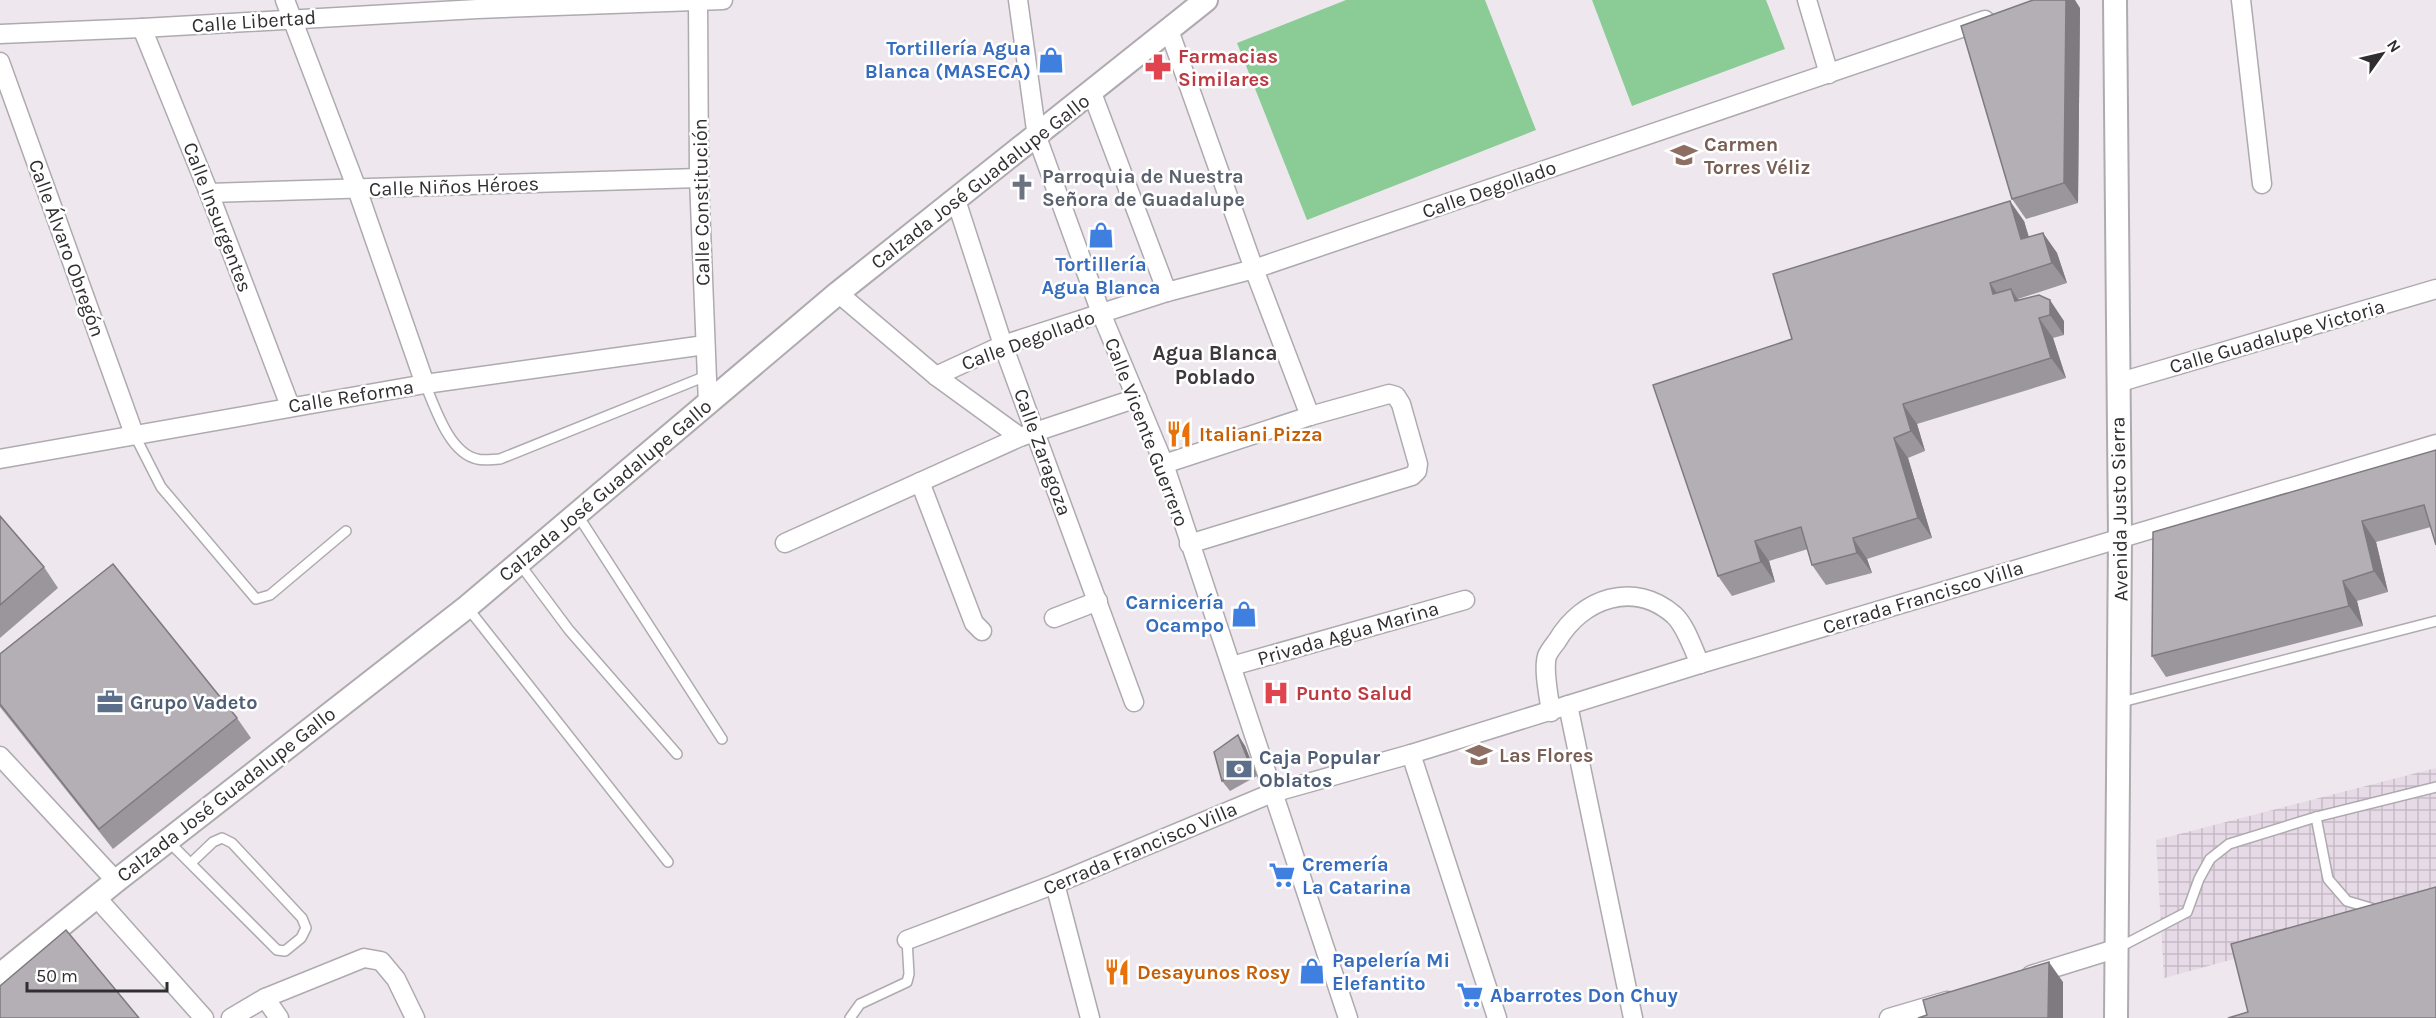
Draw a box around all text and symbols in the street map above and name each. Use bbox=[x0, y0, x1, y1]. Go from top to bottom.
street label: Calle Libertad bbox=[191, 6, 317, 37]
north arrow bbox=[2352, 24, 2412, 84]
text: N bbox=[2383, 36, 2405, 56]
place label: Tortillería Agua Blanca (MASECA) bbox=[865, 37, 1031, 83]
shop icon: Tortillería Agua Blanca (MASECA) bbox=[1036, 45, 1066, 75]
place label: Farmacias Similares bbox=[1178, 45, 1278, 91]
pharmacy icon: Farmacias Similares bbox=[1143, 52, 1173, 82]
street label: Calzada José Guadalupe Gallo bbox=[867, 89, 1094, 274]
street label: Calle Constitución bbox=[689, 118, 714, 286]
place label: Carmen Torres Véliz bbox=[1704, 133, 1810, 179]
street label: Calle Insurgentes bbox=[178, 139, 257, 295]
school or university icon: Carmen Torres Véliz bbox=[1669, 140, 1699, 170]
street label: Calle Álvaro Obregón bbox=[24, 156, 110, 340]
street label: Calle Degollado bbox=[1419, 156, 1559, 223]
place label: Parroquia de Nuestra Señora de Guadalupe bbox=[1042, 165, 1245, 211]
street label: Calle Niños Héroes bbox=[369, 172, 539, 201]
church icon: Parroquia de Nuestra Señora de Guadalupe bbox=[1007, 172, 1037, 202]
shop icon: Tortillería Agua Blanca bbox=[1086, 220, 1116, 250]
place label: Tortillería Agua Blanca bbox=[1042, 253, 1160, 299]
street label: Calle Guadalupe Victoria bbox=[2167, 295, 2387, 378]
street label: Calle Degollado bbox=[958, 306, 1098, 375]
street label: Calle Vicente Guerrero bbox=[1100, 335, 1193, 530]
district label: Agua Blanca Poblado bbox=[1153, 341, 1277, 389]
street label: Calle Reforma bbox=[287, 375, 415, 418]
street label: Calle Zaragoza bbox=[1009, 386, 1076, 519]
street label: Calzada José Guadalupe Gallo bbox=[494, 395, 716, 586]
street label: Avenida Justo Sierra bbox=[2106, 416, 2133, 602]
restaurant icon: Italiani Pizza bbox=[1164, 419, 1194, 449]
place label: Italiani Pizza bbox=[1199, 423, 1323, 446]
street label: Cerrada Francisco Villa bbox=[1820, 556, 2026, 639]
place label: Carnicería Ocampo bbox=[1125, 591, 1224, 637]
street label: Privada Agua Marina bbox=[1255, 597, 1442, 670]
shop icon: Carnicería Ocampo bbox=[1229, 599, 1259, 629]
hospital icon: Punto Salud bbox=[1261, 678, 1291, 708]
place label: Punto Salud bbox=[1296, 682, 1412, 705]
office icon: Grupo Vadeto bbox=[95, 687, 125, 717]
place label: Grupo Vadeto bbox=[130, 691, 258, 714]
street label: Calzada José Guadalupe Gallo bbox=[113, 702, 340, 887]
school or university icon: Las Flores bbox=[1464, 740, 1494, 770]
place label: Las Flores bbox=[1499, 744, 1594, 767]
place label: Caja Popular Oblatos bbox=[1259, 746, 1380, 792]
bank icon: Caja Popular Oblatos bbox=[1224, 754, 1254, 784]
street label: Cerrada Francisco Villa bbox=[1040, 797, 1241, 900]
place label: Cremería La Catarina bbox=[1302, 853, 1411, 899]
supermarket icon: Cremería La Catarina bbox=[1267, 860, 1297, 890]
place label: Papelería Mi Elefantito bbox=[1332, 949, 1450, 995]
scale bar bbox=[27, 955, 166, 993]
shop icon: Papelería Mi Elefantito bbox=[1297, 956, 1327, 986]
restaurant icon: Desayunos Rosy bbox=[1102, 957, 1132, 987]
place label: Desayunos Rosy bbox=[1137, 961, 1290, 984]
text: 50 m bbox=[36, 965, 78, 987]
supermarket icon: Abarrotes Don Chuy bbox=[1455, 980, 1485, 1010]
place label: Abarrotes Don Chuy bbox=[1490, 984, 1678, 1007]

